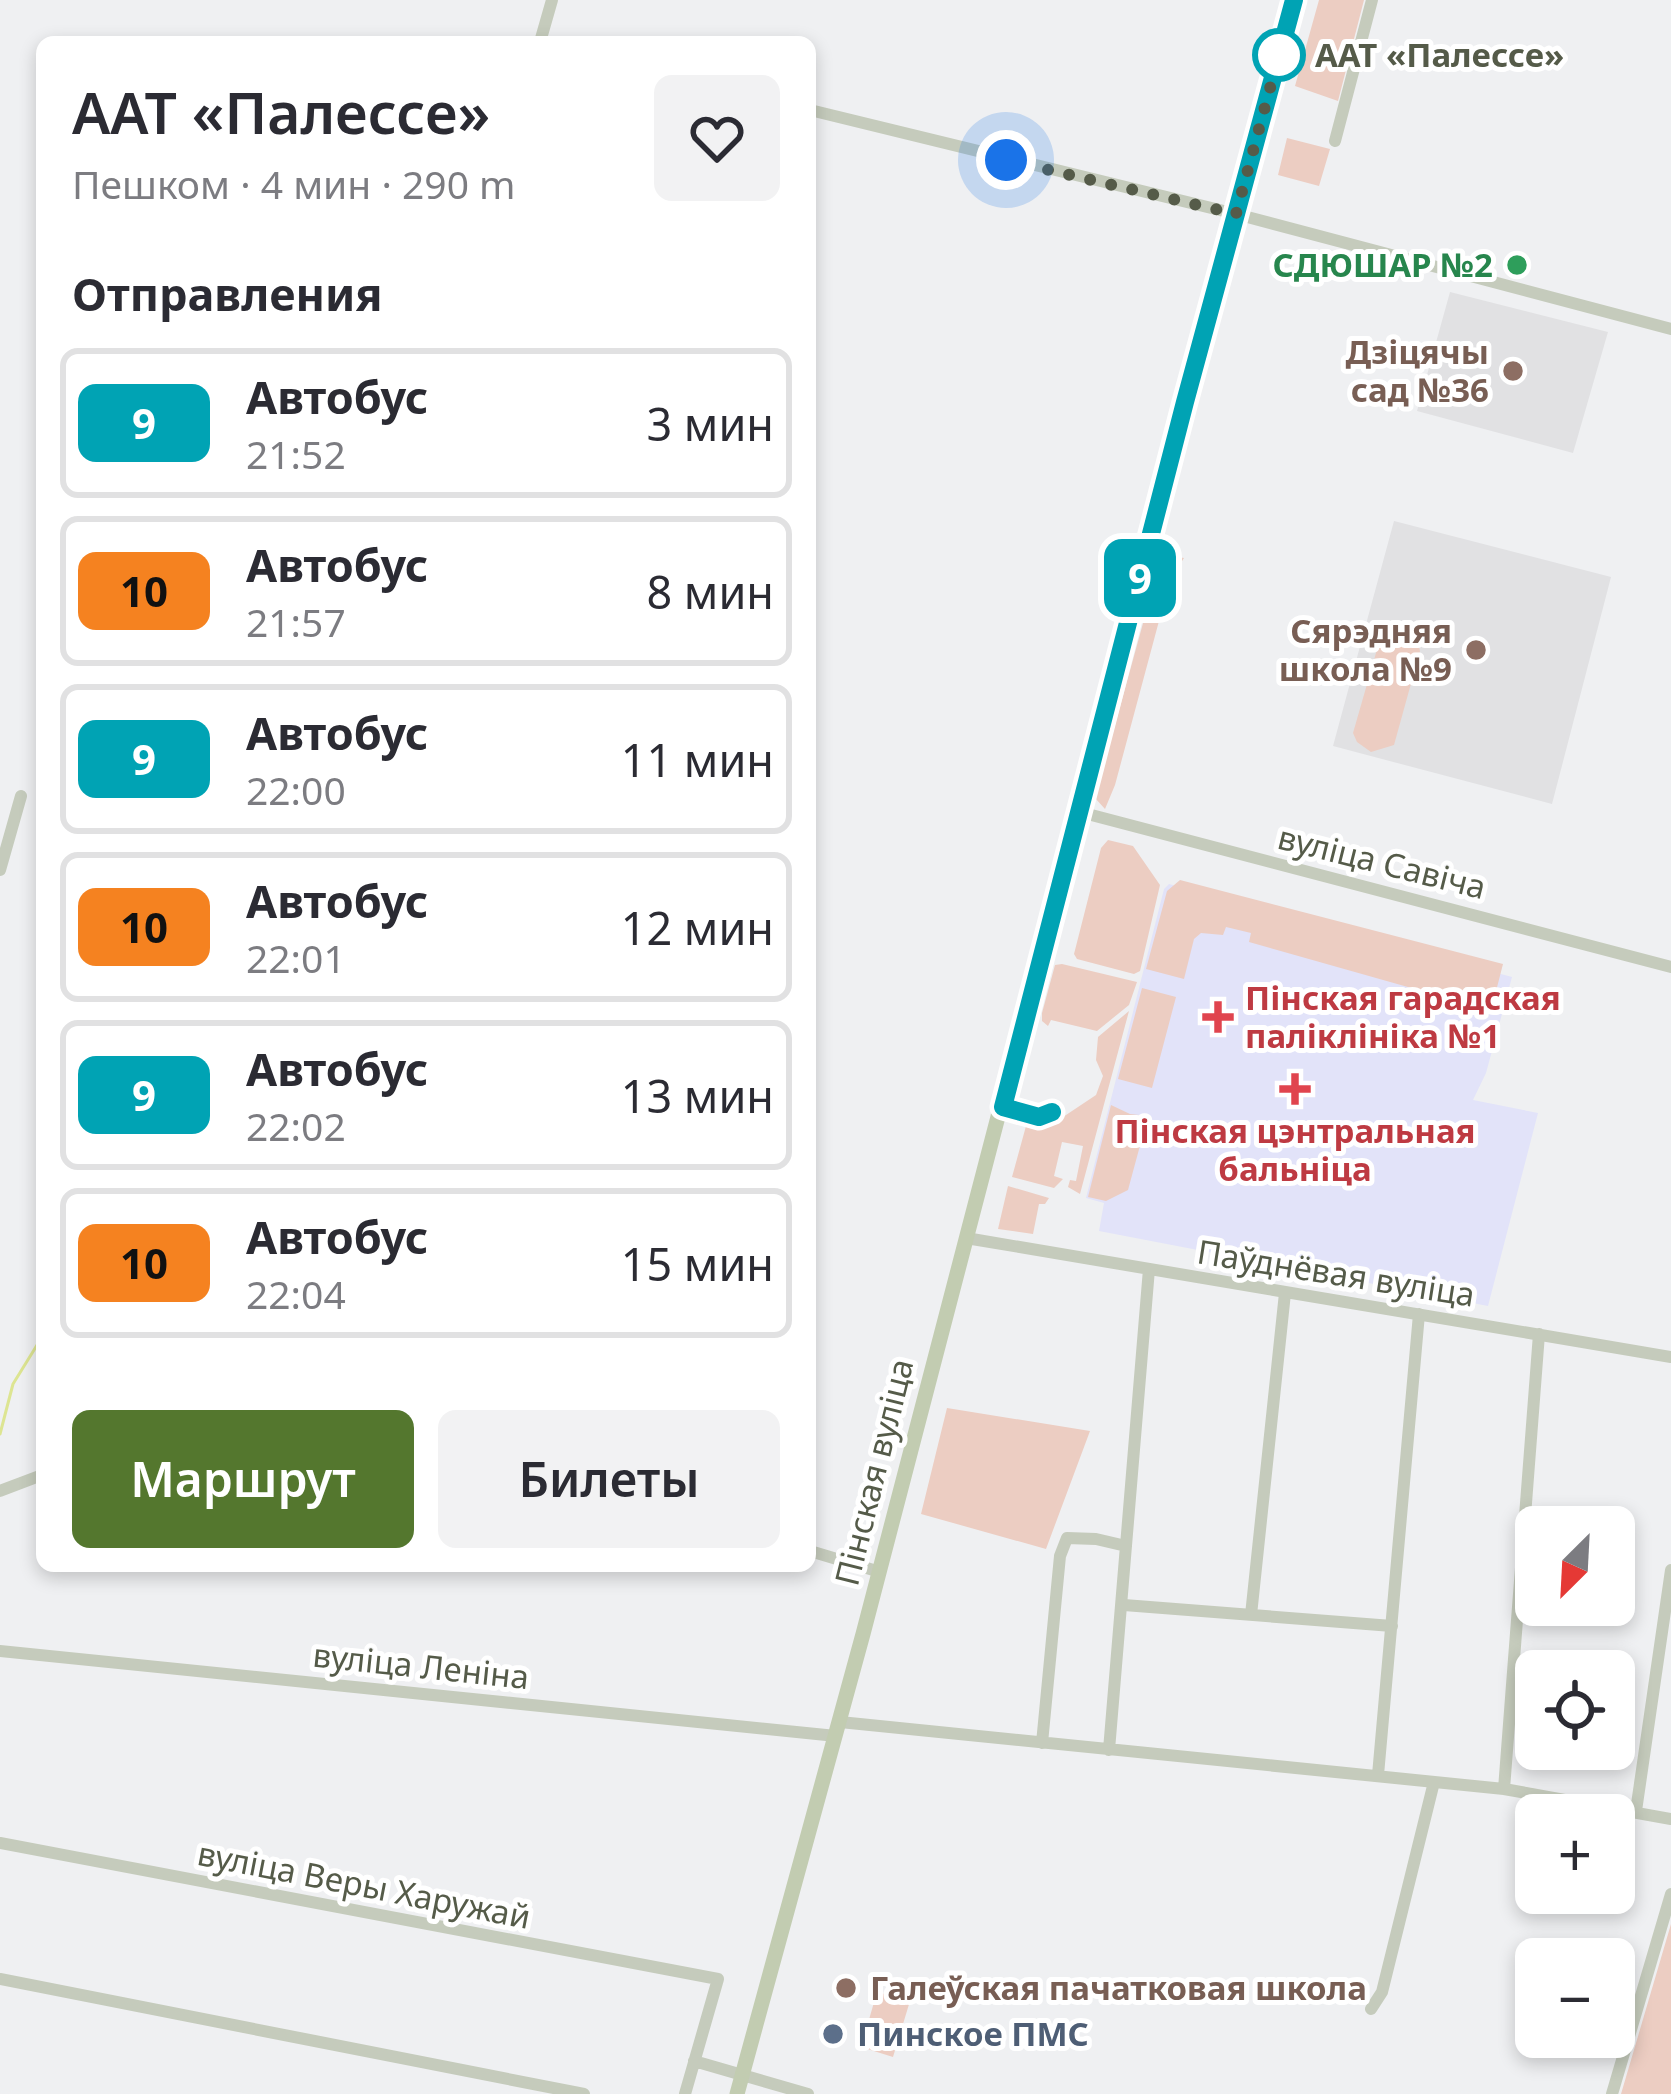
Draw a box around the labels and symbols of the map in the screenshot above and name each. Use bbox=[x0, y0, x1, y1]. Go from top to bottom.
marker: ААТ «Палессе» bbox=[1254, 30, 1304, 80]
place label: ААТ «Палессе» bbox=[1315, 32, 1564, 77]
your location bbox=[976, 130, 1036, 190]
place label: СДЮШАР №2 bbox=[1273, 242, 1493, 287]
marker: СДЮШАР №2 bbox=[1504, 252, 1530, 278]
place label: Дзіцячы сад №36 bbox=[1346, 329, 1489, 412]
marker: Дзіцячы сад №36 bbox=[1500, 358, 1526, 384]
line badge: 9 bbox=[1101, 539, 1179, 617]
place label: Сярэдняя школа №9 bbox=[1279, 608, 1452, 691]
marker: Сярэдняя школа №9 bbox=[1463, 637, 1489, 663]
street label: вуліца Савіча bbox=[1273, 814, 1491, 909]
place label: Пінская гарадская паліклініка №1 bbox=[1245, 975, 1561, 1058]
marker: Пінская гарадская паліклініка №1 bbox=[1202, 1001, 1234, 1033]
marker: Пінская цэнтральная бальніца bbox=[1279, 1073, 1311, 1105]
place label: Пінская цэнтральная бальніца bbox=[1114, 1108, 1476, 1191]
street label: Паўднёвая вуліца bbox=[1194, 1228, 1478, 1317]
street label: Пінская вуліца bbox=[824, 1354, 923, 1590]
north arrow bbox=[1515, 1506, 1635, 1626]
street label: вуліца Леніна bbox=[311, 1632, 531, 1699]
street label: вуліца Веры Харужай bbox=[194, 1830, 534, 1939]
place label: Галеўская пачатковая школа bbox=[870, 1965, 1367, 2010]
marker: Галеўская пачатковая школа bbox=[833, 1975, 859, 2001]
place label: Пинское ПМС bbox=[857, 2011, 1089, 2056]
marker: Пинское ПМС bbox=[820, 2021, 846, 2047]

